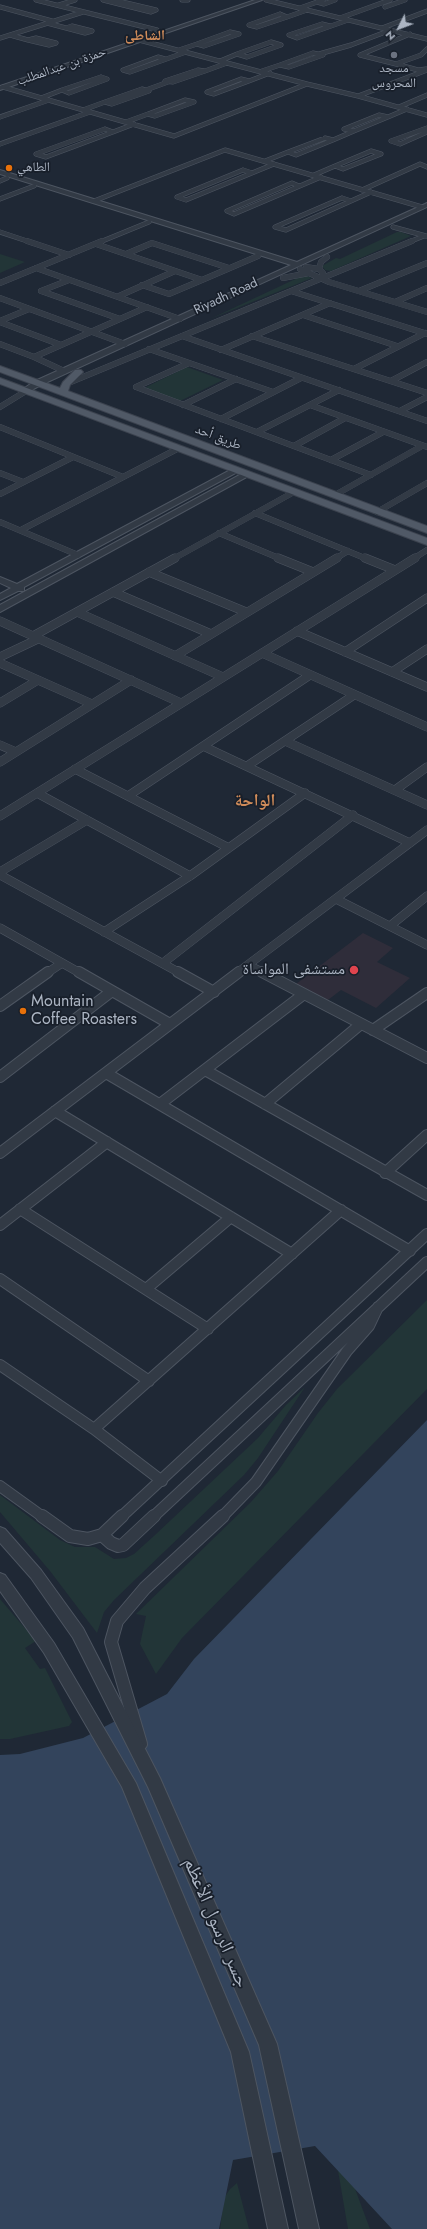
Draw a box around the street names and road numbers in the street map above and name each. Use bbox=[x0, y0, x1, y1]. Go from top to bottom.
street label: حمزة بن عبدالمطلب bbox=[16, 45, 108, 89]
street label: Riyadh Road bbox=[192, 275, 260, 319]
street label: طريق أحد bbox=[193, 422, 243, 454]
street label: جسر الرسول الأعظم bbox=[177, 1855, 253, 1991]

